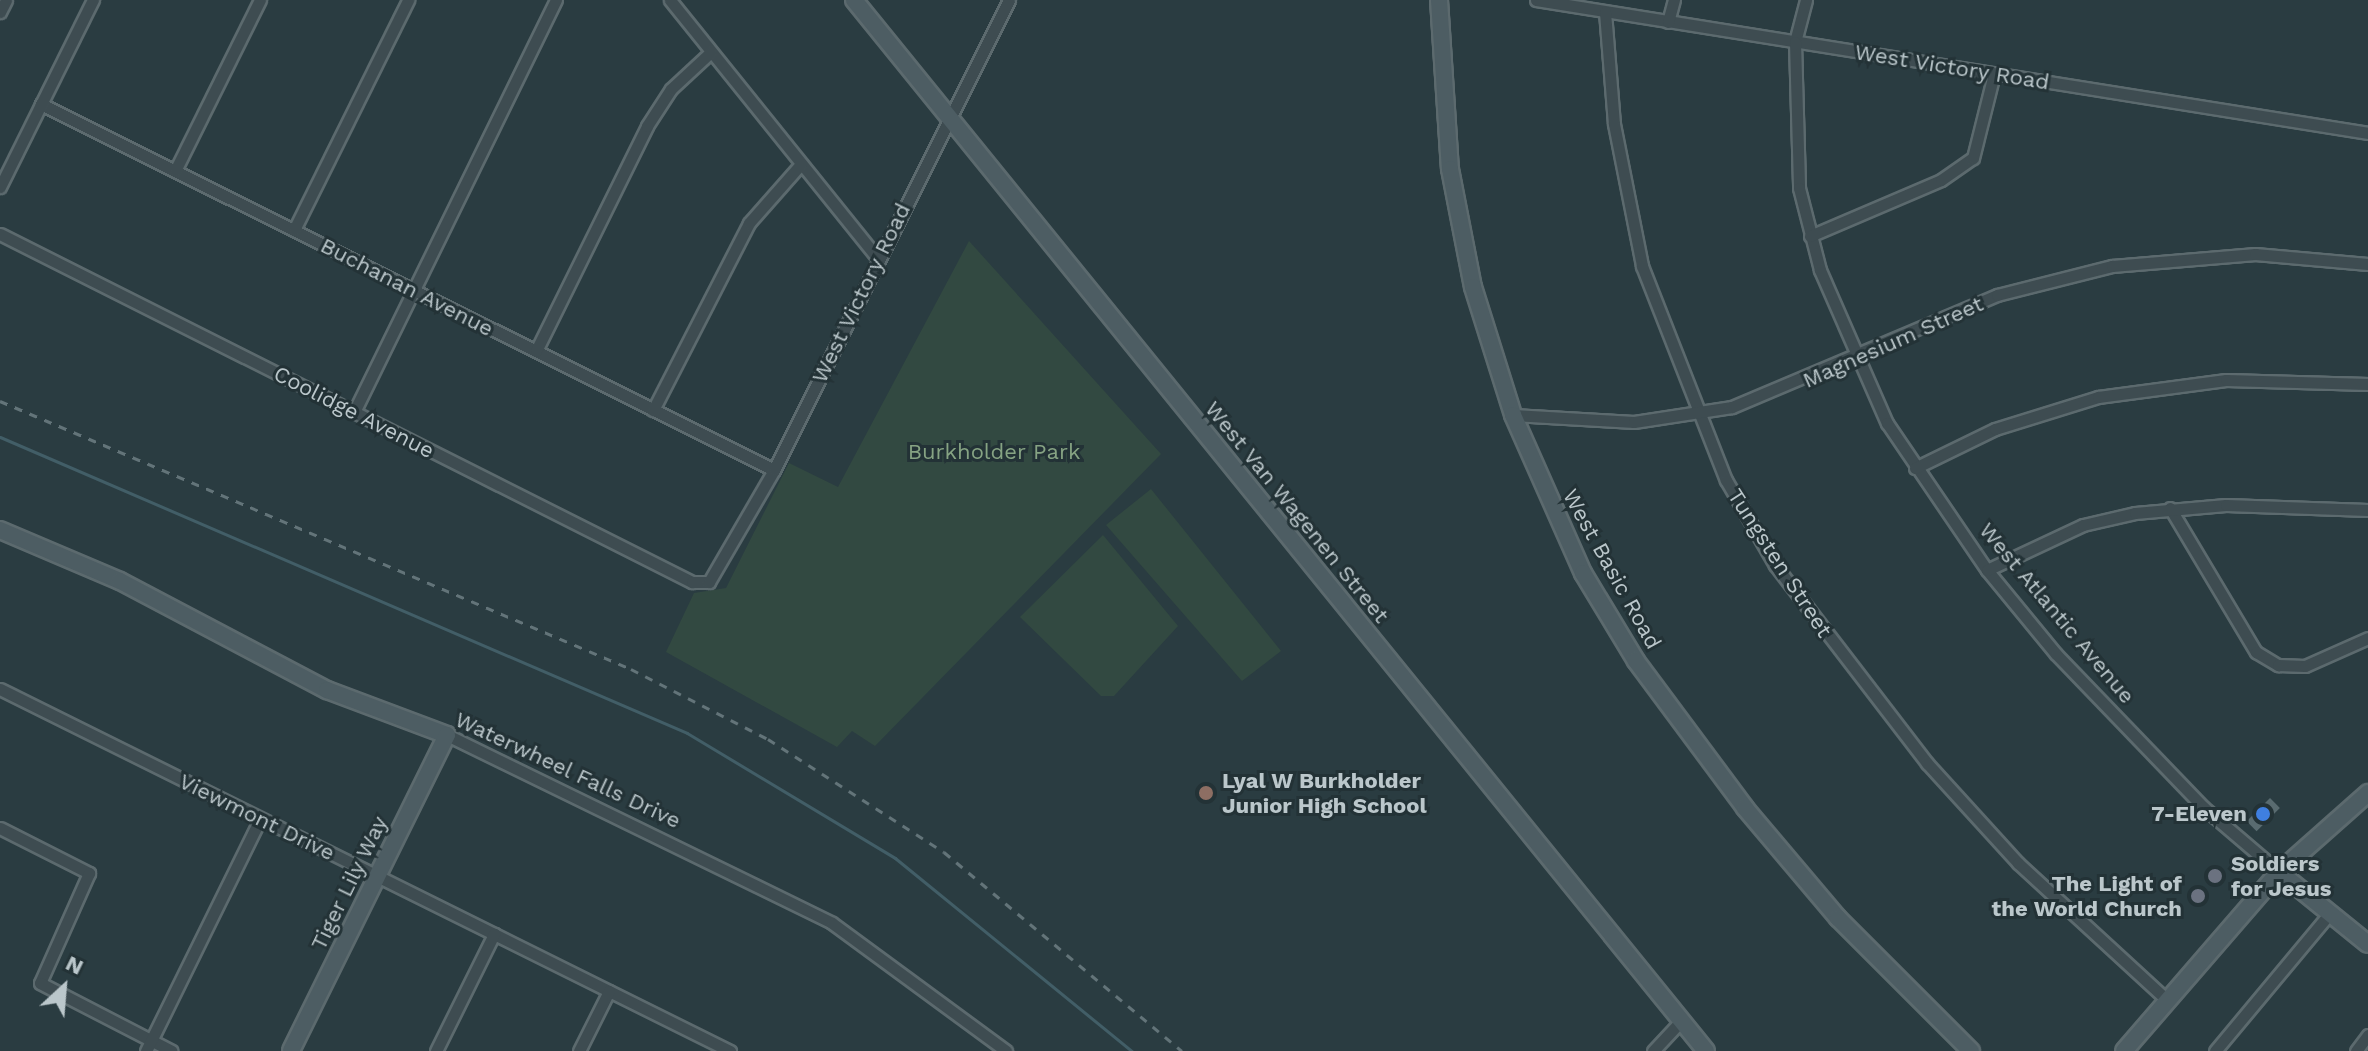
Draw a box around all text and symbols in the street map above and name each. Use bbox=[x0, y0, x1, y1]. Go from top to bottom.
street label: West Victory Road bbox=[1852, 38, 2052, 96]
street label: West Victory Road bbox=[806, 198, 916, 388]
street label: Buchanan Avenue bbox=[316, 232, 498, 342]
street label: Magnesium Street bbox=[1799, 290, 1987, 394]
street label: Coolidge Avenue bbox=[269, 360, 439, 464]
street label: West Van Wagenen Street bbox=[1199, 395, 1395, 629]
park label: Burkholder Park bbox=[907, 439, 1081, 465]
street label: West Basic Road bbox=[1557, 484, 1667, 654]
street label: Tungsten Street bbox=[1722, 484, 1838, 642]
street label: West Atlantic Avenue bbox=[1973, 517, 2141, 709]
street label: Waterwheel Falls Drive bbox=[451, 706, 685, 834]
place label: Lyal W Burkholder Junior High School bbox=[1222, 767, 1427, 818]
street label: Viewmont Drive bbox=[175, 768, 339, 866]
marker: Lyal W Burkholder Junior High School bbox=[1197, 784, 1215, 802]
place label: 7-Eleven bbox=[2151, 801, 2247, 827]
marker: 7-Eleven bbox=[2254, 805, 2272, 823]
street label: Tiger Lily Way bbox=[305, 811, 393, 955]
place label: Soldiers for Jesus bbox=[2231, 850, 2332, 902]
marker: Soldiers for Jesus bbox=[2206, 867, 2224, 885]
place label: The Light of the World Church bbox=[1991, 870, 2182, 922]
marker: The Light of the World Church bbox=[2189, 887, 2207, 905]
north arrow bbox=[24, 947, 104, 1027]
text: N bbox=[62, 950, 88, 980]

